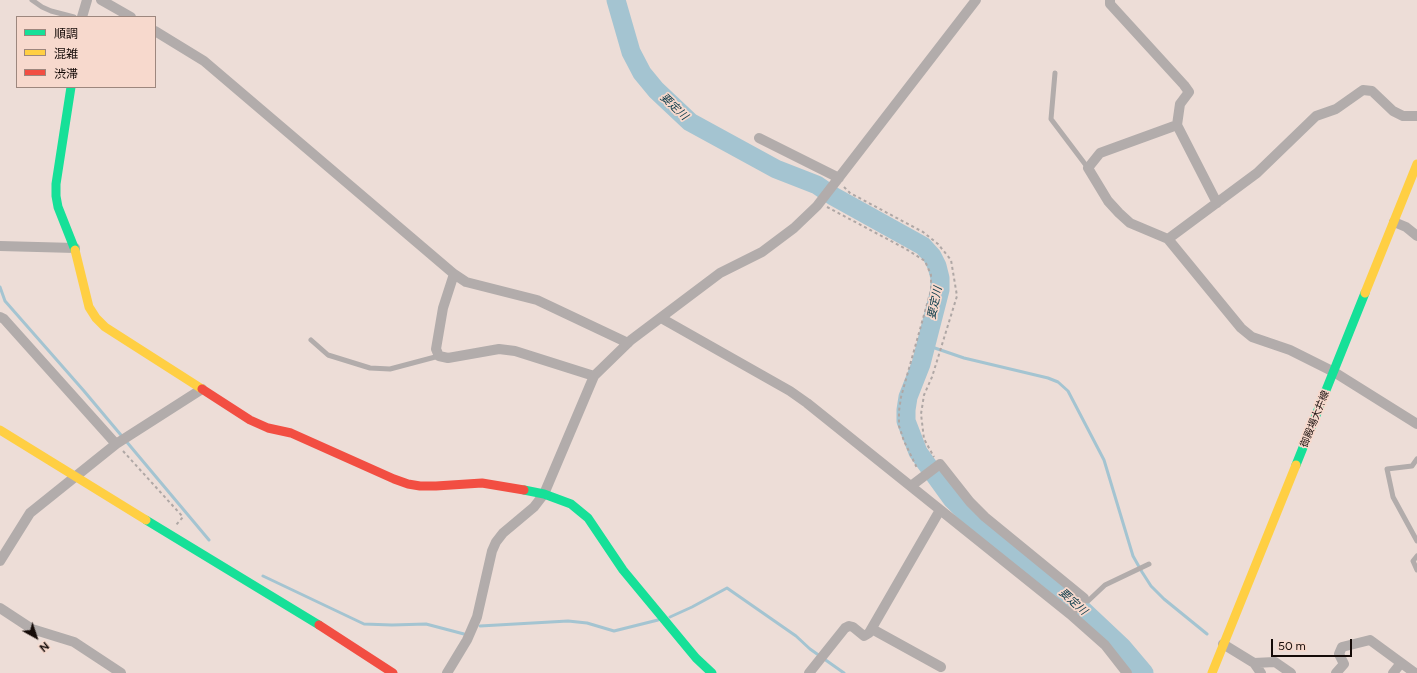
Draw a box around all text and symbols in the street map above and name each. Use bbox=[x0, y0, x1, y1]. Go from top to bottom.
legend bbox=[16, 16, 156, 88]
text: 順調 bbox=[54, 27, 78, 41]
text: 混雑 bbox=[54, 47, 78, 61]
text: 渋滞 bbox=[54, 67, 78, 81]
water label: 要定川 bbox=[657, 91, 691, 123]
water label: 要定川 bbox=[925, 285, 945, 321]
street label: 御殿場大井線 bbox=[1298, 389, 1332, 449]
water label: 要定川 bbox=[1056, 586, 1090, 618]
north arrow bbox=[16, 617, 56, 657]
scale bar bbox=[1273, 631, 1354, 657]
text: N bbox=[37, 639, 51, 654]
text: 50 m bbox=[1278, 639, 1306, 653]

